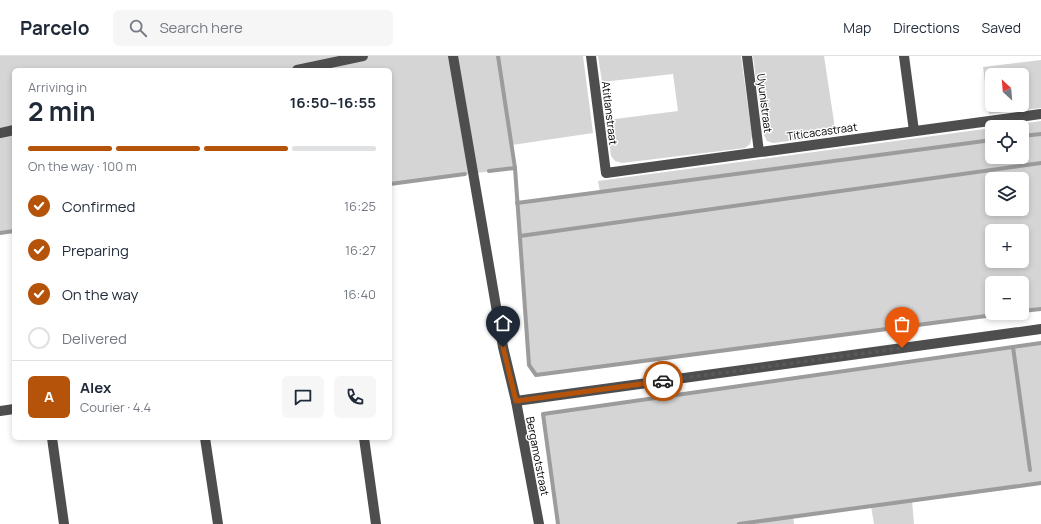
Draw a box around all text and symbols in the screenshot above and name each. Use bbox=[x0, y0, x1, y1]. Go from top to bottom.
search box bbox=[113, 10, 393, 46]
text: Parcelo bbox=[20, 15, 89, 41]
icon: search bbox=[127, 17, 149, 39]
text: Search here bbox=[159, 17, 243, 38]
text: Map bbox=[843, 18, 871, 37]
text: Directions bbox=[893, 18, 960, 37]
text: Saved bbox=[982, 18, 1021, 37]
north arrow bbox=[985, 68, 1029, 112]
map controls bbox=[985, 68, 1029, 320]
street label: Uyunistraat bbox=[754, 72, 776, 134]
text: Arriving in bbox=[28, 78, 87, 96]
street label: Atitlanstraat bbox=[599, 80, 621, 146]
text: 16:50–16:55 bbox=[290, 92, 376, 113]
text: 2 min bbox=[28, 93, 96, 129]
street label: Titicacastraat bbox=[786, 119, 858, 143]
button: locate bbox=[985, 120, 1029, 164]
text: On the way · 100 m bbox=[28, 157, 137, 175]
button: layers bbox=[985, 172, 1029, 216]
icon: check bbox=[28, 195, 50, 217]
text: Confirmed bbox=[62, 196, 135, 217]
text: 16:25 bbox=[344, 197, 376, 215]
button: + bbox=[985, 224, 1029, 268]
icon: check bbox=[28, 239, 50, 261]
text: Preparing bbox=[62, 240, 129, 261]
text: 16:27 bbox=[345, 241, 376, 259]
button: − bbox=[985, 276, 1029, 320]
icon: check bbox=[28, 283, 50, 305]
text: On the way bbox=[62, 284, 138, 305]
text: 16:40 bbox=[343, 285, 376, 303]
pin bbox=[486, 306, 520, 347]
pin bbox=[885, 307, 919, 348]
icon: home bbox=[492, 312, 514, 334]
icon: bag bbox=[891, 313, 913, 335]
text: Delivered bbox=[62, 328, 127, 349]
courier bbox=[643, 361, 683, 401]
icon: car bbox=[652, 370, 674, 392]
button: chat bbox=[282, 376, 324, 418]
button: phone bbox=[334, 376, 376, 418]
text: Alex bbox=[80, 377, 111, 398]
text: A bbox=[44, 386, 54, 407]
text: Courier · 4.4 bbox=[80, 398, 151, 416]
street label: Bergamotstraat bbox=[523, 415, 553, 497]

